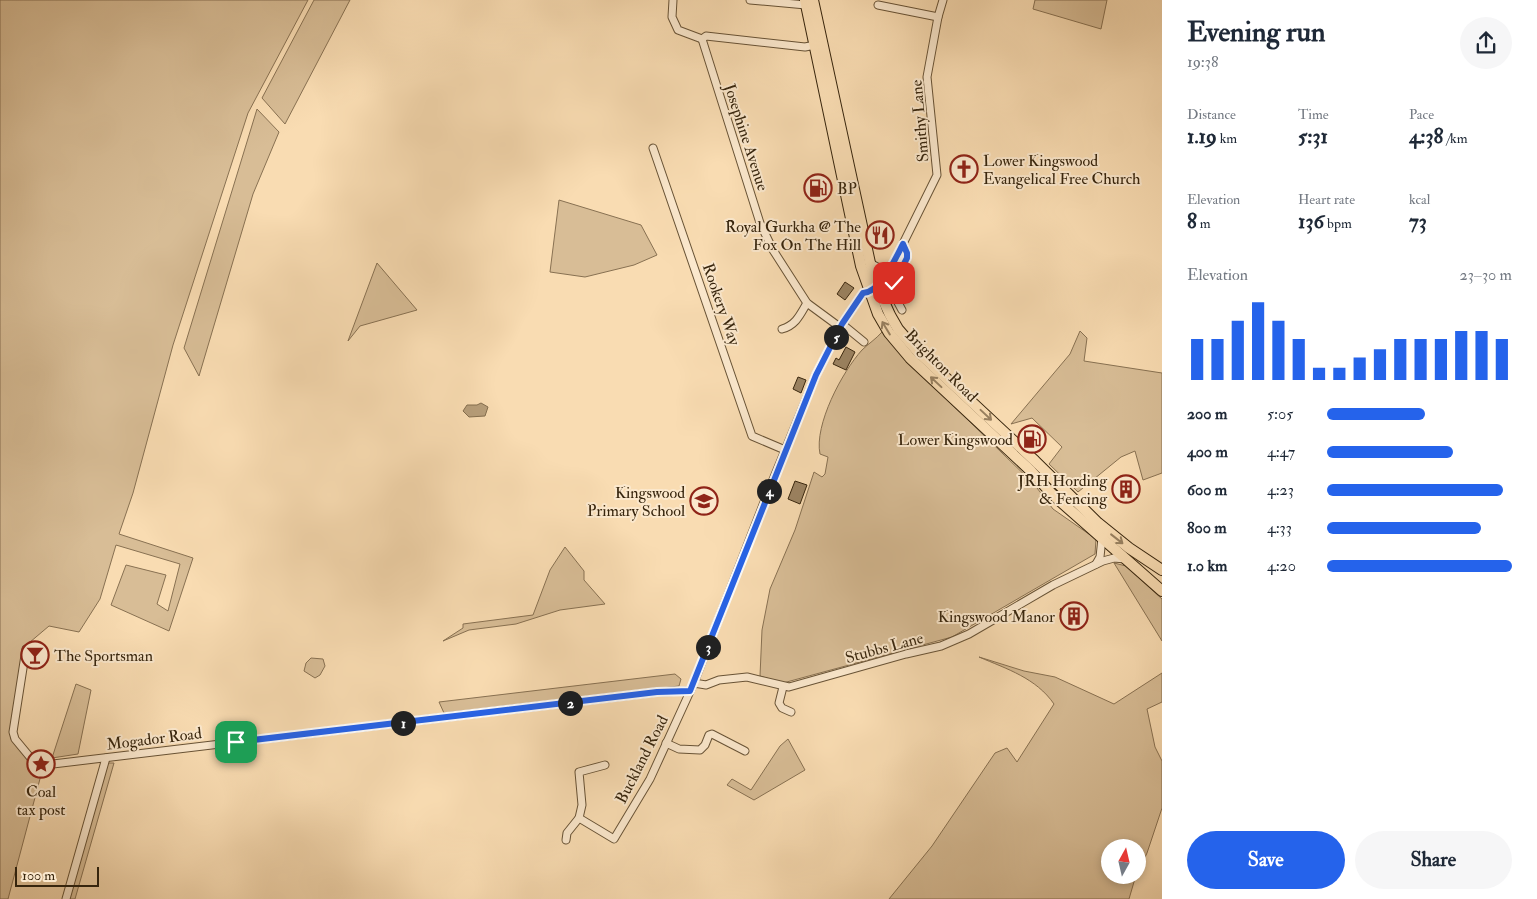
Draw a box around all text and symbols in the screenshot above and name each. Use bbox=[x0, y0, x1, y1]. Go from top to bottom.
text: Evening run bbox=[1187, 15, 1325, 50]
button: share bbox=[1460, 17, 1512, 69]
text: 19:38 bbox=[1187, 52, 1218, 72]
street label: Smithy Lane bbox=[906, 79, 934, 163]
street label: Josephine Avenue bbox=[718, 80, 773, 194]
text: Distance bbox=[1187, 106, 1236, 123]
text: Time bbox=[1298, 106, 1329, 123]
text: Pace bbox=[1409, 106, 1434, 123]
text: 1.19 bbox=[1187, 123, 1217, 150]
text: 5:31 bbox=[1298, 123, 1328, 150]
text: 4:38 bbox=[1409, 123, 1443, 150]
text: km bbox=[1217, 130, 1237, 147]
text: /km bbox=[1443, 130, 1468, 147]
place label: Lower Kingswood Evangelical Free Church bbox=[983, 151, 1141, 189]
church icon: Lower Kingswood Evangelical Free Church bbox=[949, 154, 979, 184]
fuel station icon: BP bbox=[803, 173, 833, 203]
place label: BP bbox=[837, 179, 857, 199]
text: Elevation bbox=[1187, 191, 1240, 208]
text: Heart rate bbox=[1298, 191, 1355, 208]
text: kcal bbox=[1409, 191, 1430, 208]
text: 8 bbox=[1187, 208, 1197, 235]
text: 136 bbox=[1298, 208, 1324, 235]
text: 73 bbox=[1409, 208, 1427, 235]
text: m bbox=[1197, 215, 1211, 232]
text: bpm bbox=[1324, 215, 1352, 232]
place label: Royal Gurkha @ The Fox On The Hill bbox=[725, 217, 861, 255]
restaurant icon: Royal Gurkha @ The Fox On The Hill bbox=[865, 220, 895, 250]
street label: Rookery Way bbox=[698, 261, 745, 349]
pin bbox=[873, 262, 915, 304]
text: Elevation bbox=[1187, 265, 1248, 285]
text: 23–30 m bbox=[1460, 265, 1512, 285]
icon: check bbox=[880, 269, 908, 297]
one-way arrow bbox=[881, 321, 891, 335]
pin: 5 bbox=[824, 324, 848, 350]
street label: Brighton Road bbox=[901, 325, 982, 406]
text: 5 bbox=[833, 329, 840, 346]
one-way arrow bbox=[930, 376, 942, 388]
text: 200 m bbox=[1187, 404, 1227, 424]
text: 5:05 bbox=[1267, 404, 1293, 424]
one-way arrow bbox=[980, 409, 992, 421]
fuel station icon: Lower Kingswood bbox=[1017, 424, 1047, 454]
place label: Lower Kingswood bbox=[898, 430, 1013, 450]
text: 400 m bbox=[1187, 442, 1228, 462]
text: 4:47 bbox=[1267, 442, 1295, 462]
place label: JRH Hording & Fencing bbox=[1017, 471, 1108, 509]
building icon: JRH Hording & Fencing bbox=[1111, 474, 1141, 504]
pin: 4 bbox=[756, 478, 782, 504]
text: 600 m bbox=[1187, 480, 1227, 500]
text: 4:23 bbox=[1267, 480, 1294, 500]
place label: Kingswood Primary School bbox=[587, 483, 685, 521]
text: 4 bbox=[766, 483, 773, 500]
school or university icon: Kingswood Primary School bbox=[689, 486, 719, 516]
text: 800 m bbox=[1187, 518, 1227, 538]
text: 4:33 bbox=[1267, 518, 1292, 538]
one-way arrow bbox=[1110, 533, 1123, 544]
text: 1.0 km bbox=[1187, 556, 1227, 576]
text: 4:20 bbox=[1267, 556, 1296, 576]
building icon: Kingswood Manor bbox=[1059, 601, 1089, 631]
place label: Kingswood Manor bbox=[938, 607, 1055, 627]
street label: Stubbs Lane bbox=[843, 628, 926, 668]
pin: 3 bbox=[696, 634, 720, 660]
text: 3 bbox=[706, 639, 711, 656]
bar icon: The Sportsman bbox=[20, 640, 50, 670]
place label: The Sportsman bbox=[54, 646, 153, 667]
pin: 2 bbox=[558, 690, 582, 716]
text: 2 bbox=[567, 695, 574, 712]
pin: 1 bbox=[390, 710, 416, 736]
street label: Buckland Road bbox=[611, 712, 673, 807]
text: 1 bbox=[401, 715, 406, 732]
pin bbox=[215, 721, 257, 763]
street label: Mogador Road bbox=[105, 723, 203, 755]
icon: arrive bbox=[222, 728, 250, 756]
place icon: Coal tax post bbox=[26, 749, 56, 779]
place label: Coal tax post bbox=[17, 782, 65, 821]
button: Save bbox=[1187, 831, 1345, 889]
button: Share bbox=[1355, 831, 1512, 889]
north arrow bbox=[1101, 839, 1146, 884]
map controls bbox=[1101, 839, 1146, 884]
scale bar bbox=[15, 864, 99, 887]
text: 100 m bbox=[22, 867, 55, 884]

